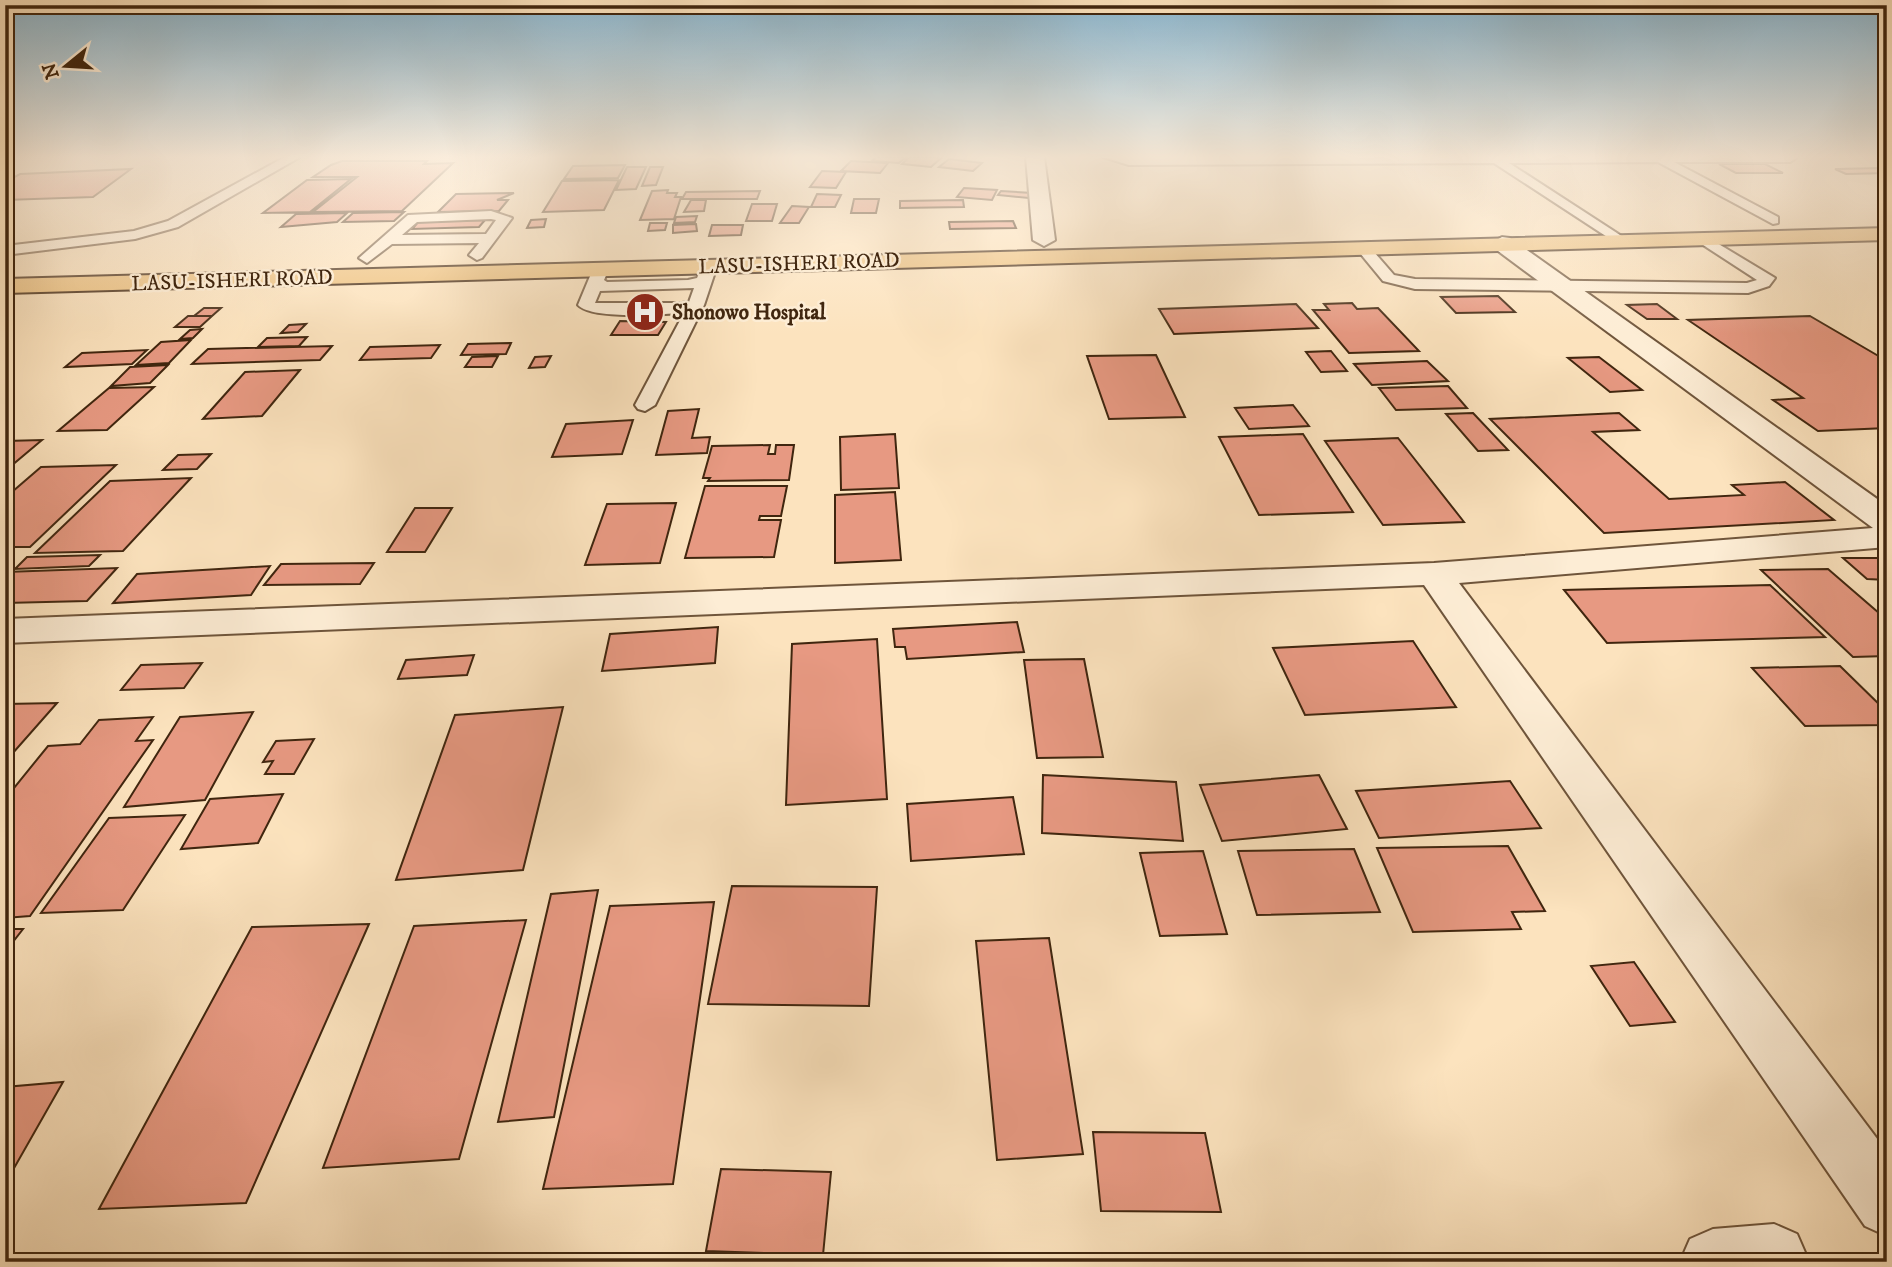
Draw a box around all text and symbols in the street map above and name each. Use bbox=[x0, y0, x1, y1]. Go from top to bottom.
north arrow bbox=[32, 32, 102, 102]
text: N bbox=[38, 59, 65, 82]
street label: LASU-ISHERI ROAD bbox=[698, 247, 900, 281]
street label: LASU-ISHERI ROAD bbox=[131, 264, 333, 298]
hospital icon: Shonowo Hospital bbox=[624, 291, 666, 333]
place label: Shonowo Hospital bbox=[672, 300, 826, 326]

